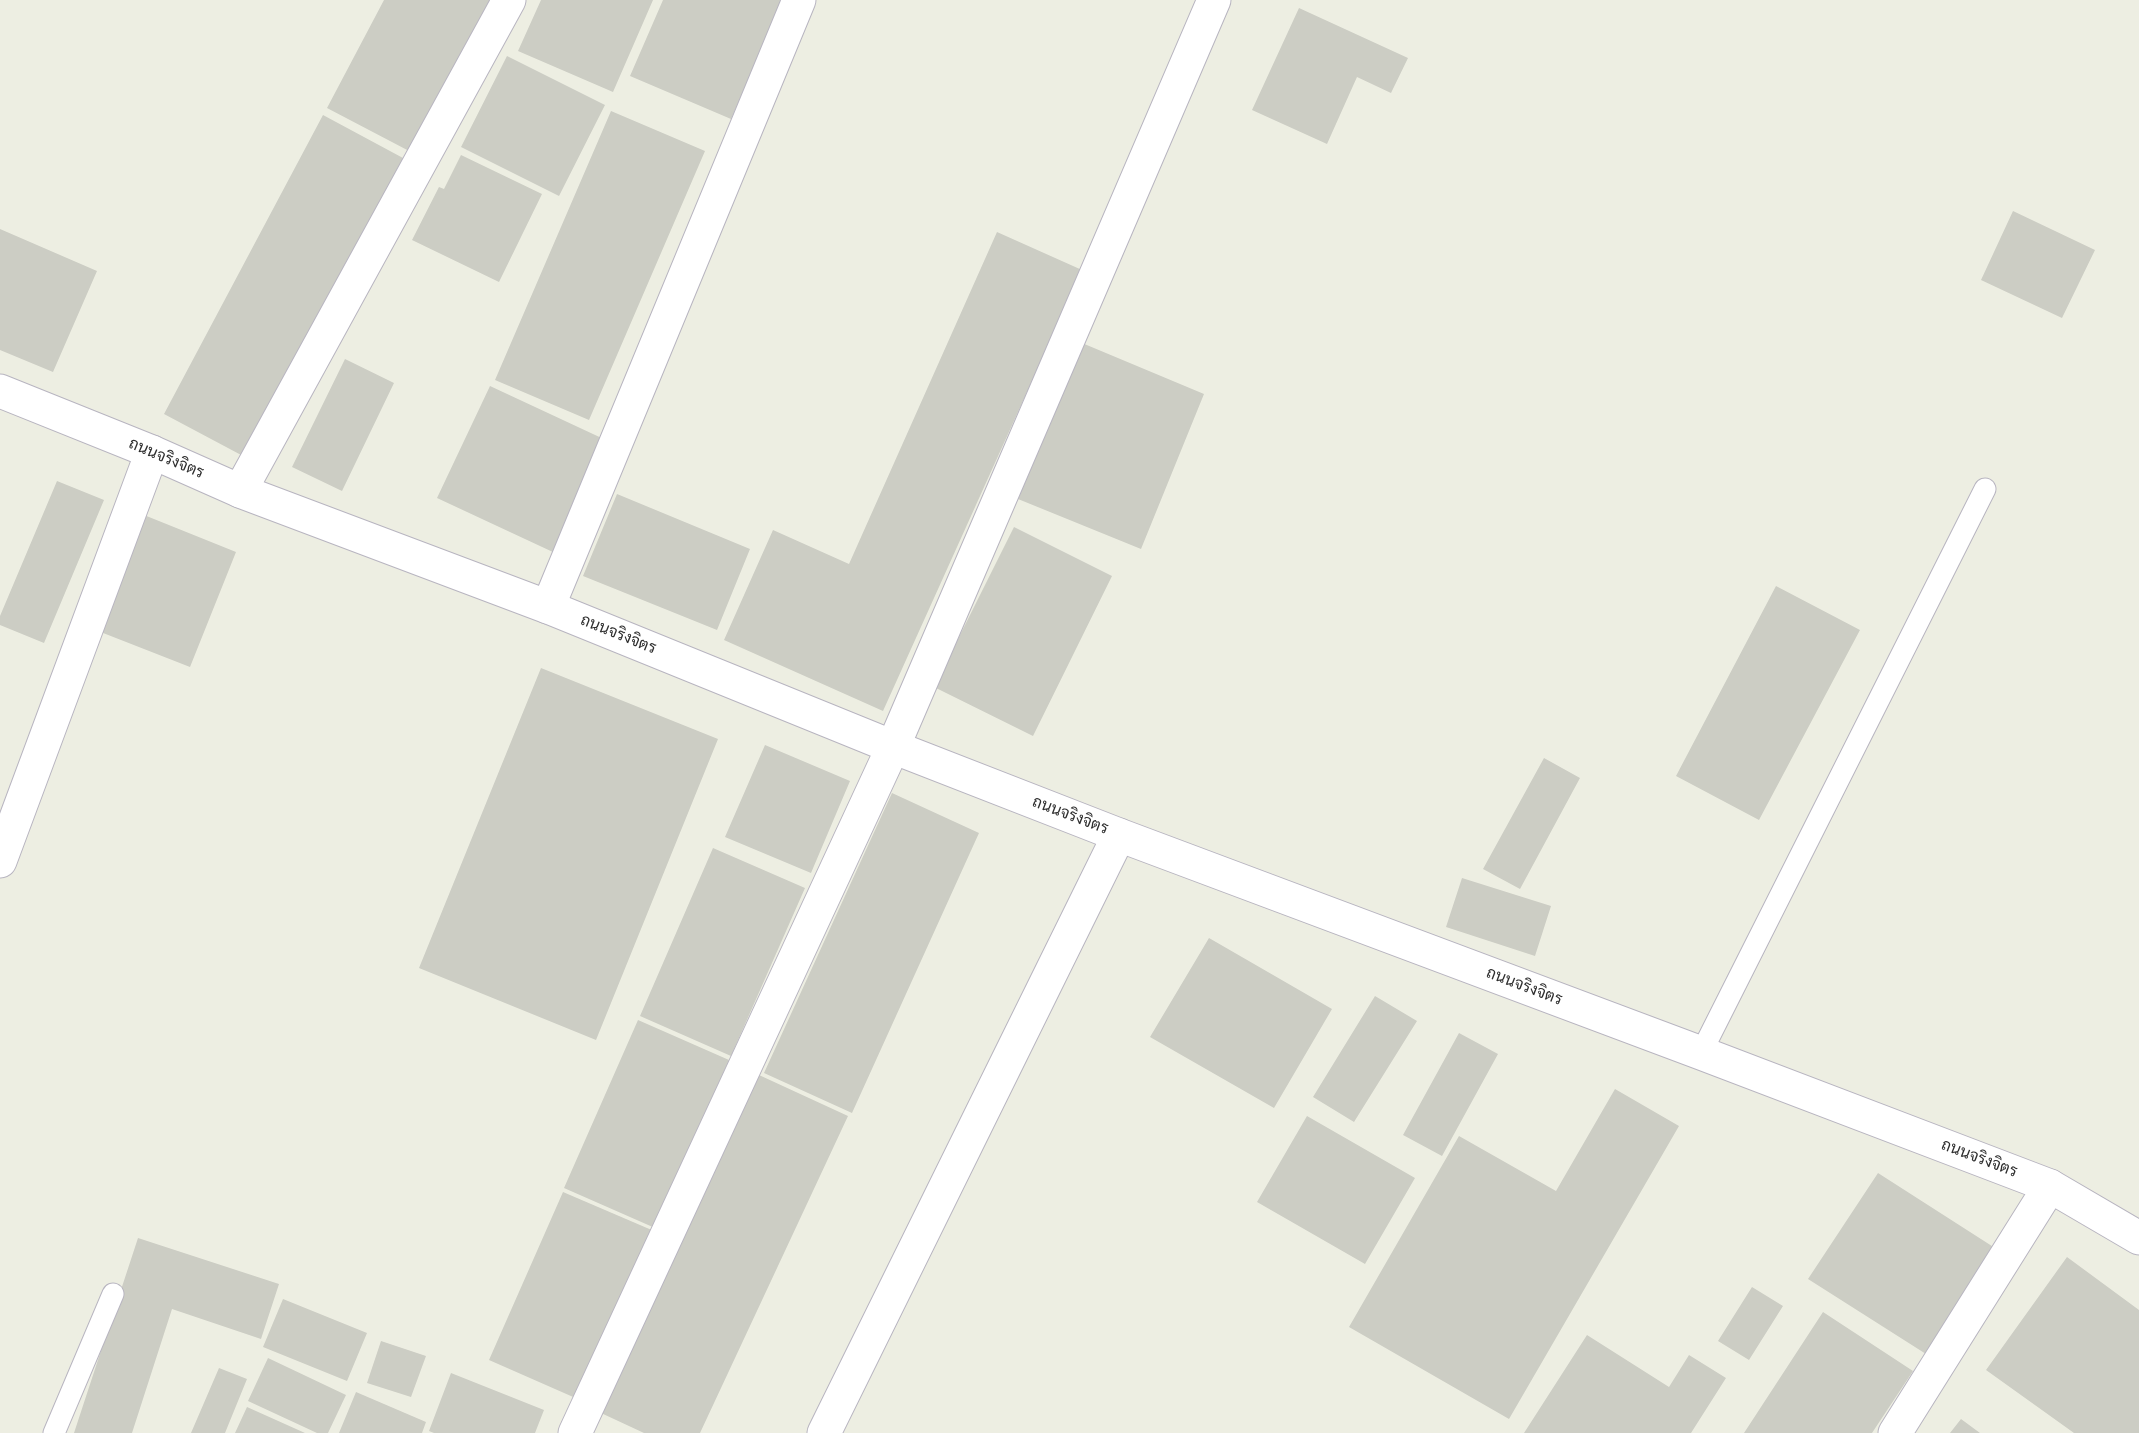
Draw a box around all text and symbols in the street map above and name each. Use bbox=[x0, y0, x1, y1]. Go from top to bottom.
street label: ถนนจริงจิตร bbox=[125, 435, 207, 483]
street label: ถนนจริงจิตร bbox=[577, 611, 659, 659]
street label: ถนนจริงจิตร bbox=[1029, 793, 1111, 839]
street label: ถนนจริงจิตร bbox=[1483, 964, 1565, 1010]
street label: ถนนจริงจิตร bbox=[1938, 1136, 2020, 1182]

